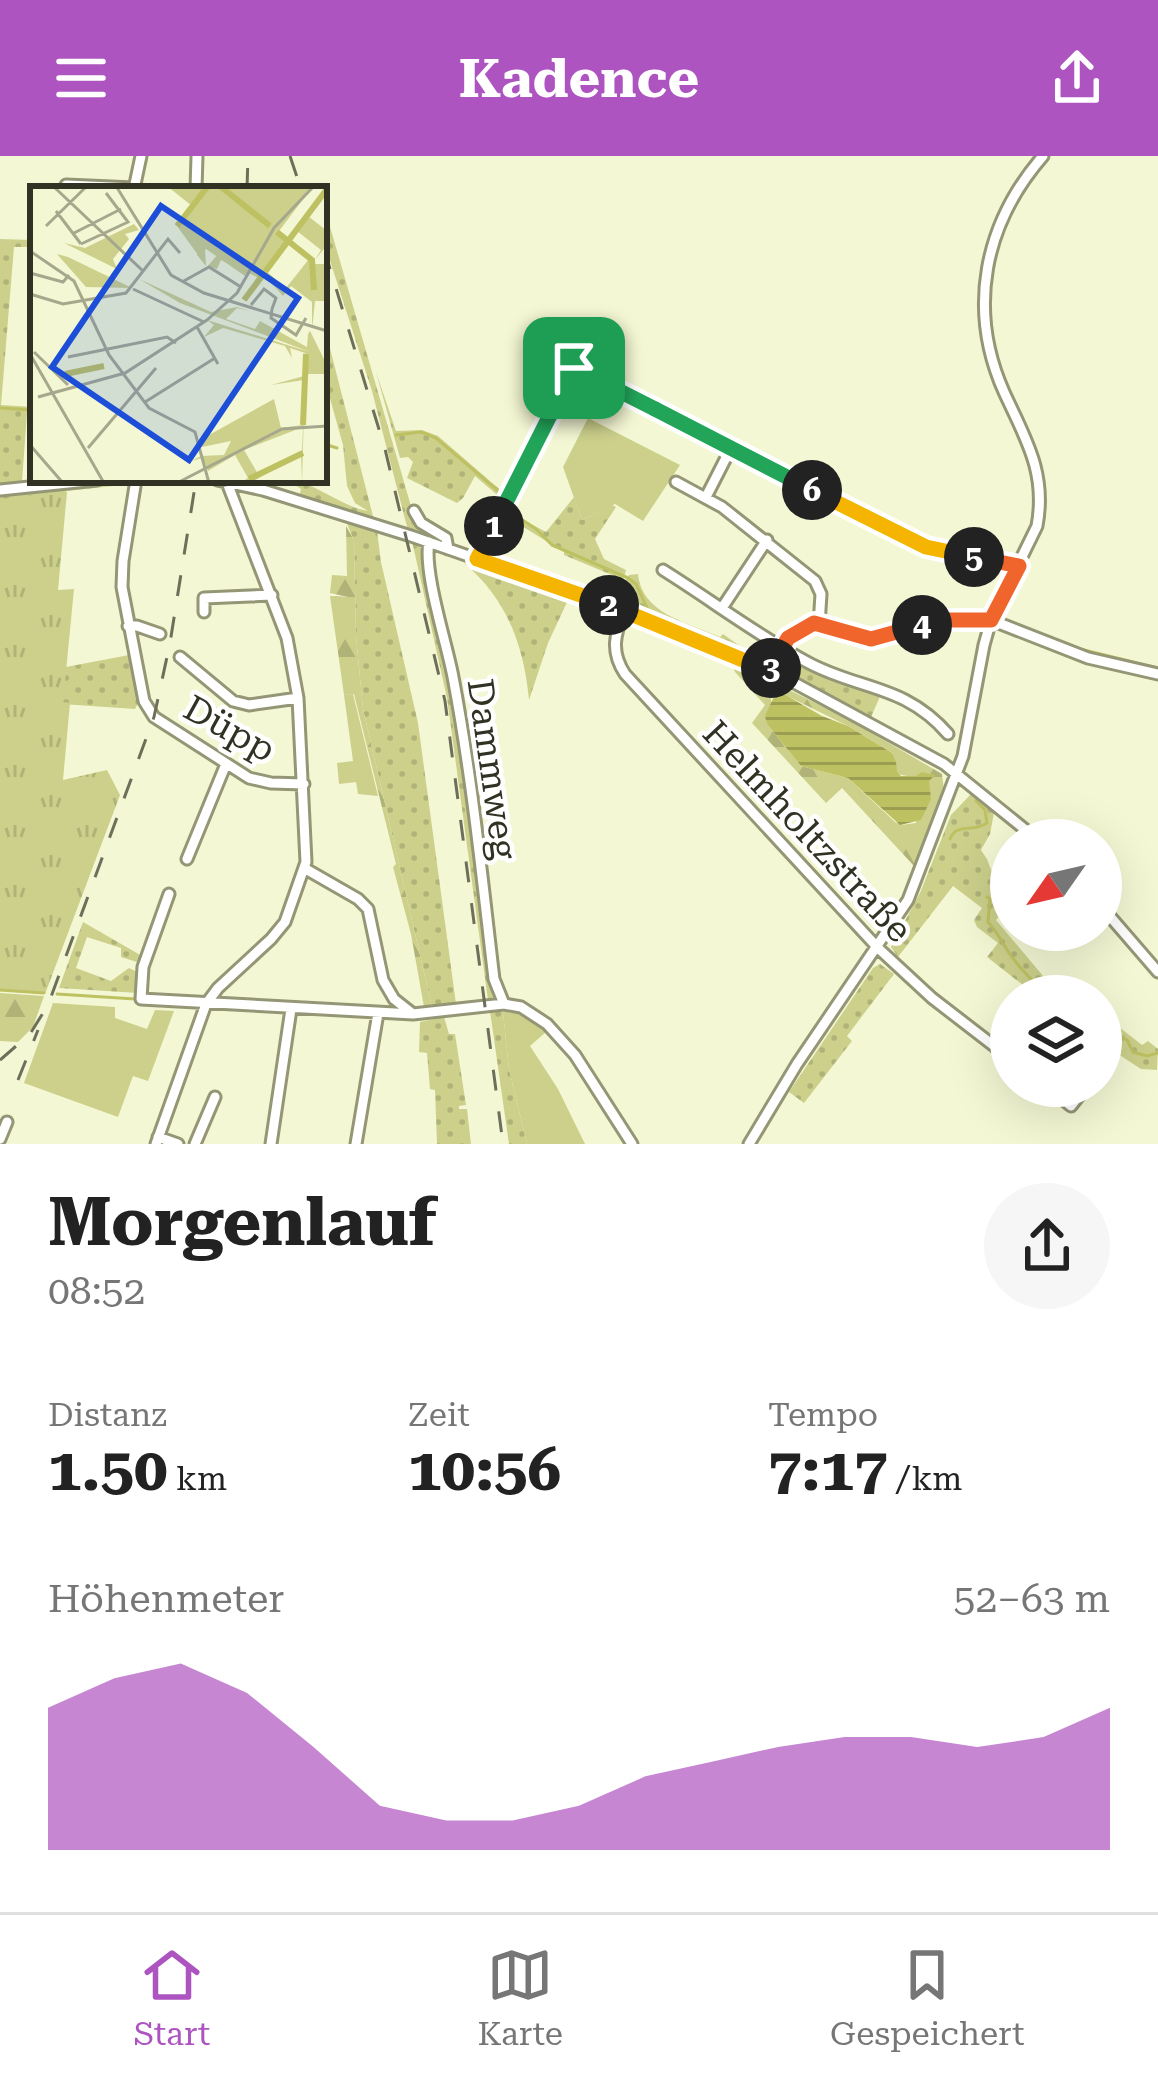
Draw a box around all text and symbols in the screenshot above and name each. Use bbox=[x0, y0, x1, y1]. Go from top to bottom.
icon: menu bbox=[48, 45, 114, 111]
icon: share bbox=[1044, 45, 1110, 111]
text: Kadence bbox=[459, 47, 699, 110]
inset map bbox=[30, 186, 327, 483]
pin bbox=[523, 317, 625, 419]
icon: arrive bbox=[541, 335, 607, 401]
pin: 6 bbox=[782, 460, 842, 520]
text: 6 bbox=[803, 470, 821, 509]
pin: 1 bbox=[464, 496, 524, 556]
text: 1 bbox=[485, 506, 503, 545]
pin: 5 bbox=[944, 527, 1004, 587]
text: 5 bbox=[965, 537, 983, 576]
pin: 2 bbox=[579, 575, 639, 635]
text: 2 bbox=[600, 585, 618, 624]
pin: 4 bbox=[892, 595, 952, 655]
text: 4 bbox=[913, 605, 931, 644]
pin: 3 bbox=[741, 638, 801, 698]
text: 3 bbox=[762, 648, 780, 687]
street label: Dammweg bbox=[459, 676, 526, 863]
street label: Düpp bbox=[177, 687, 282, 771]
street label: Helmholtzstraße bbox=[694, 713, 920, 951]
north arrow bbox=[990, 819, 1122, 951]
map controls bbox=[990, 819, 1122, 1107]
button: layers bbox=[990, 975, 1122, 1107]
button: share bbox=[984, 1183, 1110, 1309]
text: Morgenlauf bbox=[48, 1184, 437, 1261]
text: 08:52 bbox=[48, 1268, 145, 1314]
text: Distanz bbox=[48, 1395, 167, 1434]
text: Zeit bbox=[408, 1395, 470, 1434]
text: Tempo bbox=[768, 1395, 878, 1434]
text: 1.50 bbox=[48, 1434, 168, 1505]
text: 10:56 bbox=[408, 1434, 561, 1505]
text: 7:17 bbox=[768, 1434, 888, 1505]
text: km bbox=[168, 1459, 227, 1498]
text: /km bbox=[888, 1459, 962, 1498]
text: Höhenmeter bbox=[48, 1576, 284, 1622]
text: 52–63 m bbox=[954, 1576, 1110, 1622]
tab: Start bbox=[134, 1942, 210, 2053]
tab: Karte bbox=[477, 1942, 563, 2053]
tab: Gespeichert bbox=[830, 1942, 1024, 2053]

